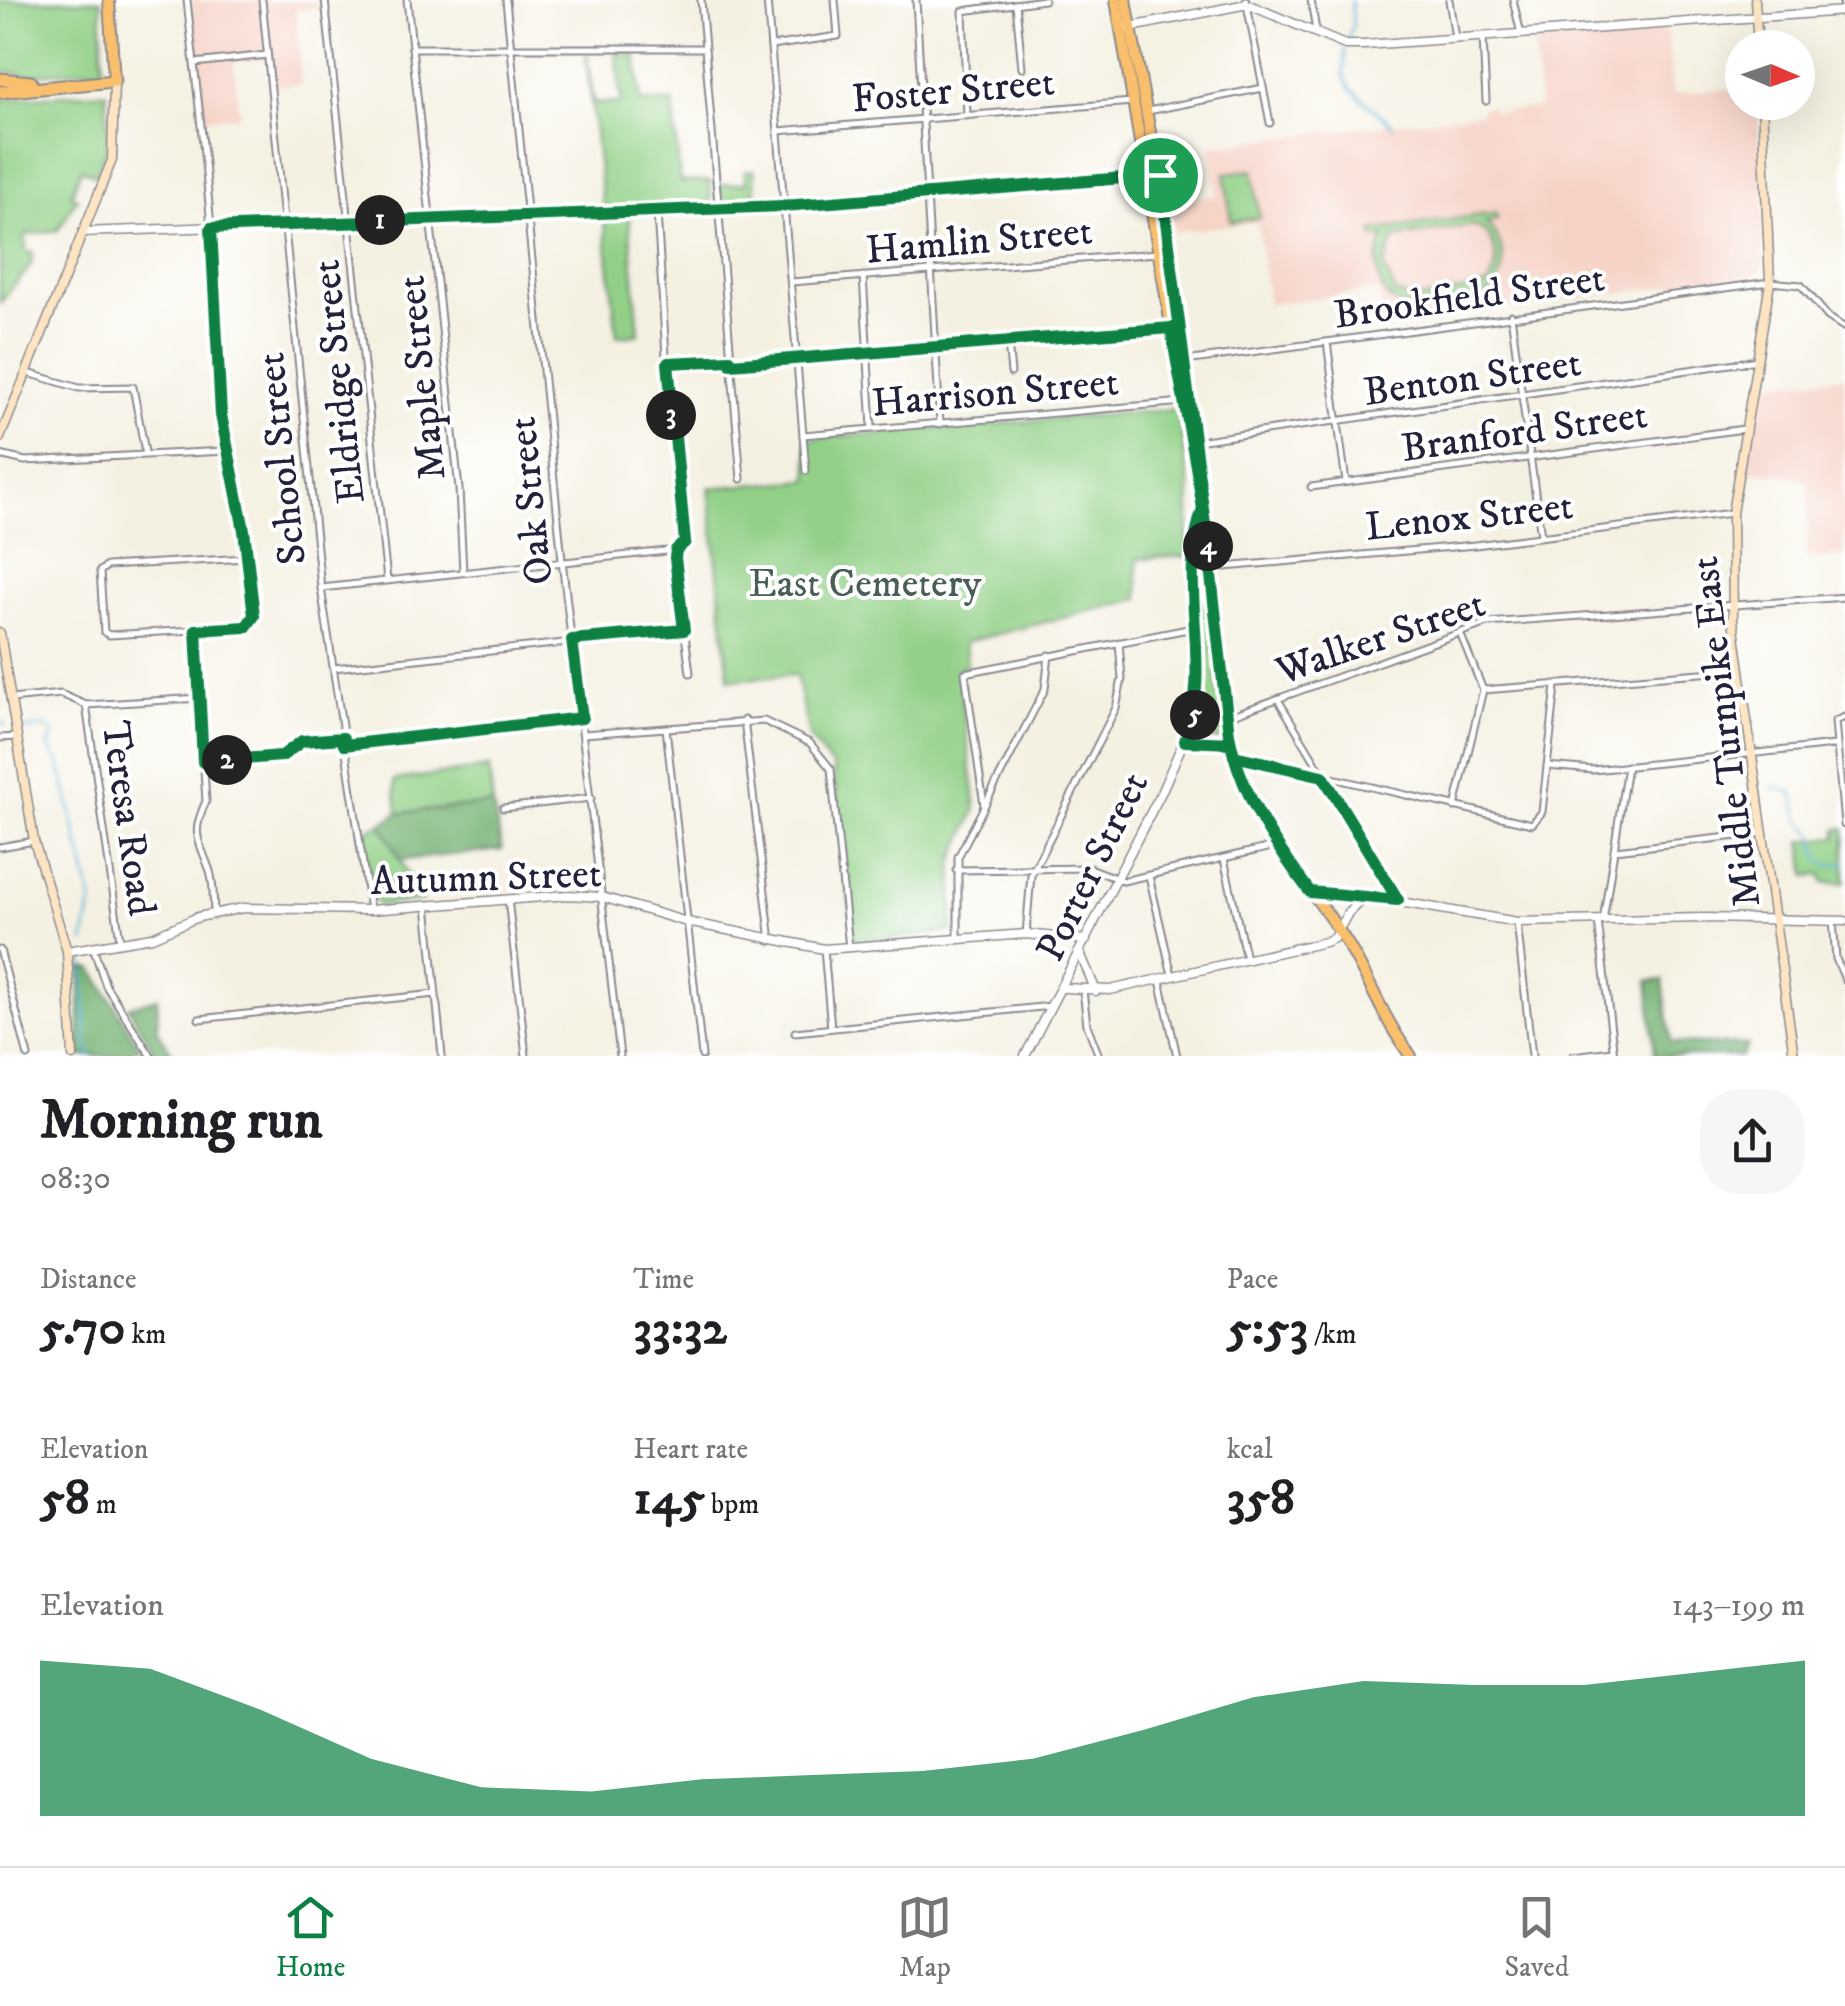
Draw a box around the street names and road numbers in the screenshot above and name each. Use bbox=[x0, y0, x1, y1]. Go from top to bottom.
street label: Foster Street bbox=[850, 58, 1057, 126]
street label: Hamlin Street bbox=[864, 207, 1095, 277]
street label: Brookfield Street bbox=[1331, 254, 1608, 342]
street label: Eldridge Street bbox=[302, 257, 378, 506]
street label: Maple Street bbox=[387, 273, 459, 482]
street label: Benton Street bbox=[1361, 339, 1584, 419]
street label: School Street bbox=[247, 350, 319, 567]
street label: Harrison Street bbox=[870, 358, 1121, 430]
street label: Branford Street bbox=[1398, 391, 1651, 475]
street label: Oak Street bbox=[498, 414, 566, 587]
street label: Lenox Street bbox=[1363, 482, 1576, 554]
street label: Middle Turnpike East bbox=[1681, 554, 1773, 910]
street label: Walker Street bbox=[1269, 580, 1492, 698]
street label: Teresa Road bbox=[89, 718, 165, 919]
street label: Porter Street bbox=[1026, 765, 1161, 970]
street label: Autumn Street bbox=[370, 850, 602, 908]

